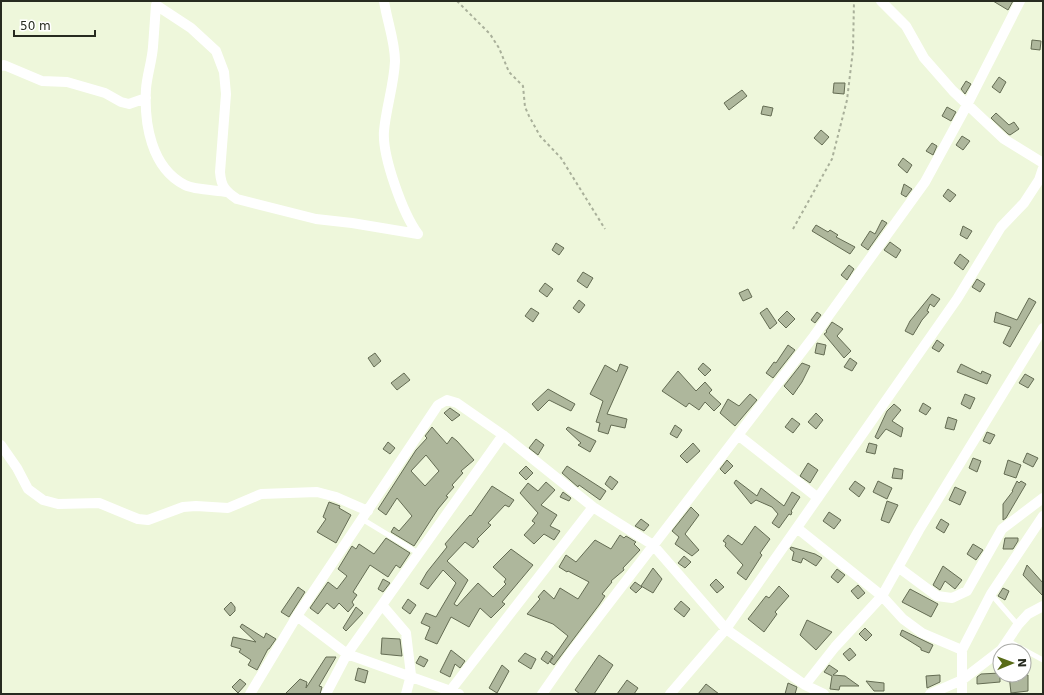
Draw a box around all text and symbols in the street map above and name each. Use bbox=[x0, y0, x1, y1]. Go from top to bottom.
scale bar bbox=[14, 12, 95, 38]
text: 50 m bbox=[20, 19, 51, 33]
north arrow bbox=[992, 643, 1032, 683]
text: N bbox=[1015, 658, 1028, 668]

